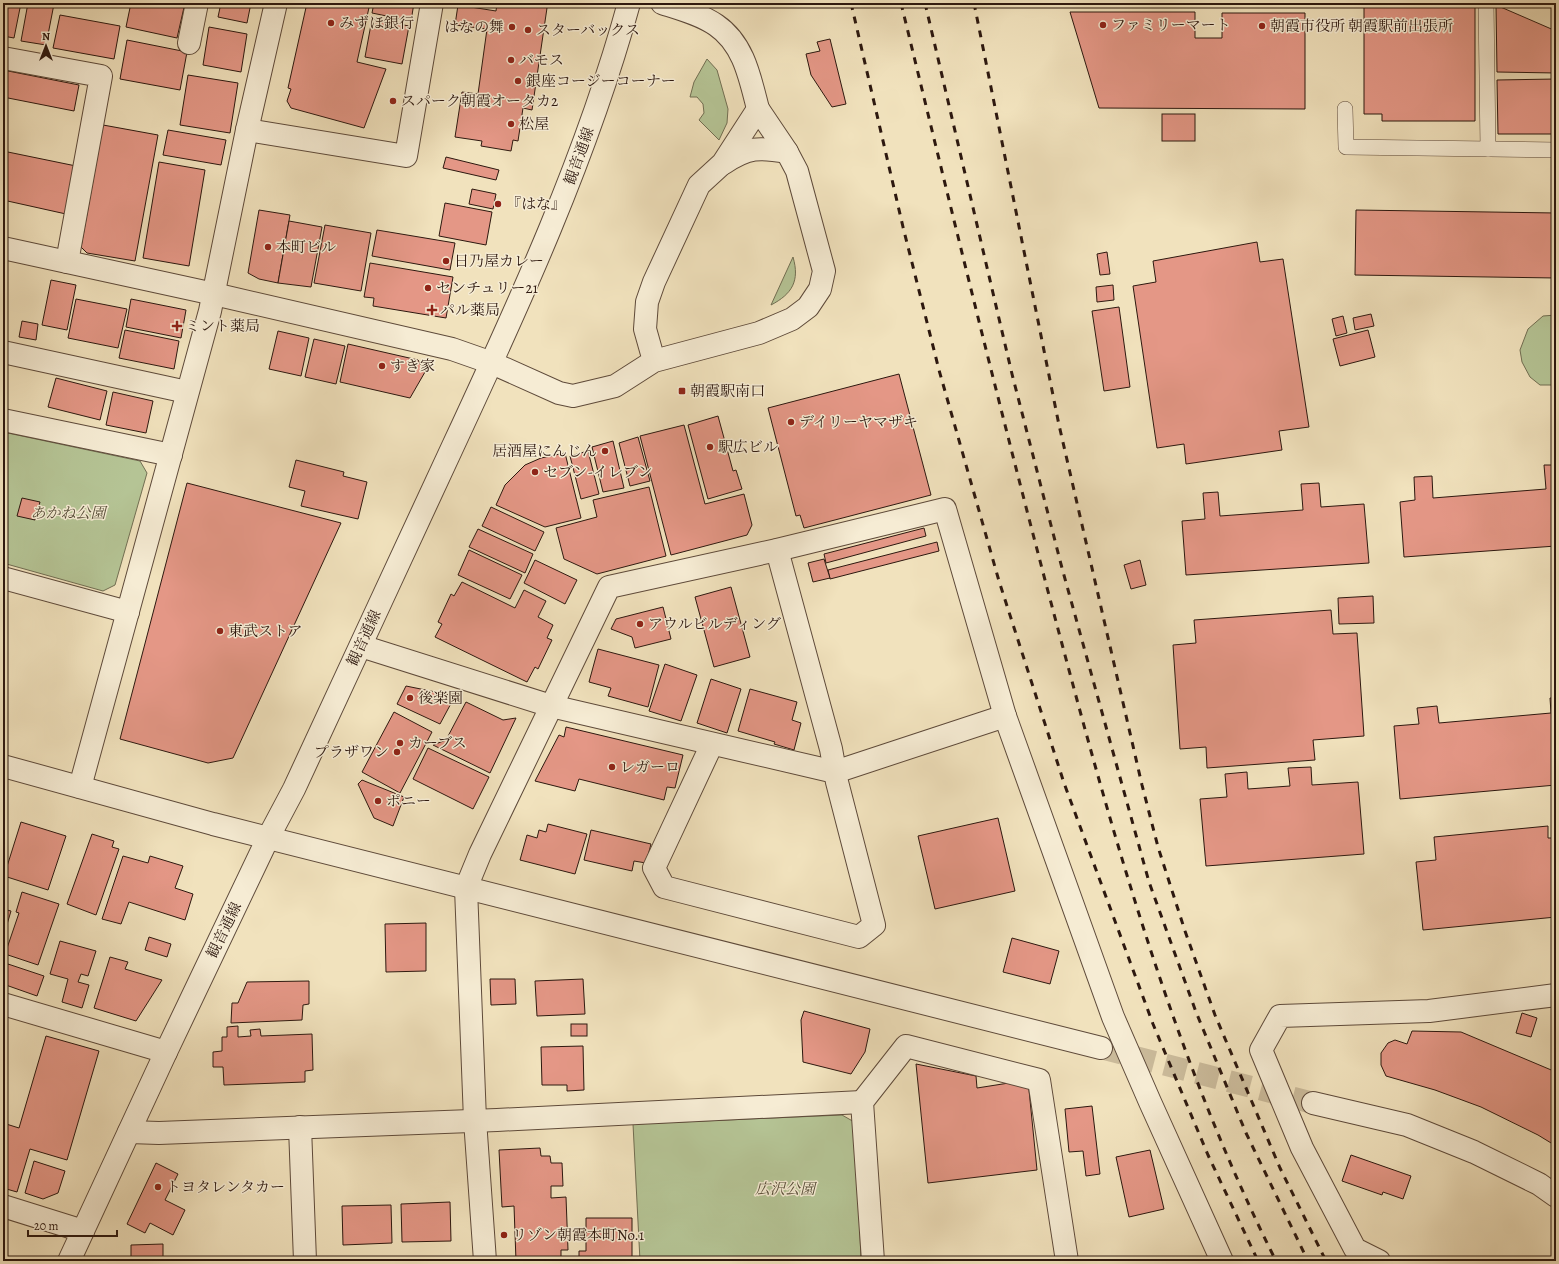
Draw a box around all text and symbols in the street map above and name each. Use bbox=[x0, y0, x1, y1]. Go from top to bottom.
place label: みずほ銀行 bbox=[339, 13, 414, 33]
place label: ファミリーマート bbox=[1111, 15, 1231, 35]
place label: 朝霞市役所 朝霞駅前出張所 bbox=[1270, 16, 1453, 36]
place label: はなの舞 bbox=[444, 17, 504, 37]
marker: みずほ銀行 bbox=[326, 18, 336, 28]
place label: スターバックス bbox=[536, 20, 640, 40]
marker: ファミリーマート bbox=[1098, 20, 1108, 30]
marker: 朝霞市役所 朝霞駅前出張所 bbox=[1257, 21, 1267, 31]
marker: はなの舞 bbox=[507, 22, 517, 32]
marker: スターバックス bbox=[523, 25, 533, 35]
north arrow bbox=[26, 26, 66, 66]
text: N bbox=[42, 29, 50, 44]
place label: バモス bbox=[519, 50, 564, 70]
marker: バモス bbox=[506, 55, 516, 65]
place label: 銀座コージーコーナー bbox=[526, 71, 676, 91]
marker: 銀座コージーコーナー bbox=[513, 76, 523, 86]
place label: スパーク朝霞オータカ2 bbox=[401, 91, 558, 111]
marker: スパーク朝霞オータカ2 bbox=[388, 96, 398, 106]
place label: 松屋 bbox=[519, 114, 549, 134]
marker: 松屋 bbox=[506, 119, 516, 129]
street label: 観音通線 bbox=[559, 124, 599, 188]
place label: 『はな』 bbox=[506, 194, 566, 214]
marker: 『はな』 bbox=[493, 199, 503, 209]
place label: 本町ビル bbox=[276, 237, 336, 257]
marker: 本町ビル bbox=[263, 242, 273, 252]
place label: 日乃屋カレー bbox=[454, 251, 544, 271]
marker: 日乃屋カレー bbox=[441, 256, 451, 266]
place label: センチュリー21 bbox=[436, 278, 538, 298]
marker: センチュリー21 bbox=[423, 283, 433, 293]
place label: パル薬局 bbox=[440, 300, 500, 320]
marker: パル薬局 bbox=[427, 305, 437, 315]
place label: ミント薬局 bbox=[185, 316, 260, 336]
marker: ミント薬局 bbox=[172, 321, 182, 331]
place label: すき家 bbox=[390, 356, 435, 376]
marker: すき家 bbox=[377, 361, 387, 371]
place label: 朝霞駅南口 bbox=[690, 381, 765, 401]
marker: 朝霞駅南口 bbox=[677, 386, 687, 396]
place label: デイリーヤマザキ bbox=[799, 412, 918, 432]
marker: デイリーヤマザキ bbox=[786, 417, 796, 427]
place label: 駅広ビル bbox=[718, 437, 778, 457]
place label: 居酒屋にんじん bbox=[492, 441, 597, 461]
marker: 駅広ビル bbox=[705, 442, 715, 452]
marker: 居酒屋にんじん bbox=[600, 446, 610, 456]
place label: セブン-イレブン bbox=[543, 462, 653, 482]
marker: セブン-イレブン bbox=[530, 467, 540, 477]
park label: あかね公園 bbox=[30, 503, 108, 523]
street label: 観音通線 bbox=[342, 607, 386, 669]
place label: アウルビルディング bbox=[648, 614, 781, 634]
marker: アウルビルディング bbox=[635, 619, 645, 629]
place label: 東武ストア bbox=[228, 621, 303, 641]
marker: 東武ストア bbox=[215, 626, 225, 636]
place label: 後楽園 bbox=[418, 688, 463, 708]
marker: 後楽園 bbox=[405, 693, 415, 703]
place label: カーブス bbox=[408, 733, 467, 753]
marker: カーブス bbox=[395, 738, 405, 748]
place label: プラザワン bbox=[314, 742, 389, 762]
marker: プラザワン bbox=[392, 747, 402, 757]
place label: レガーロ bbox=[620, 757, 680, 777]
marker: レガーロ bbox=[607, 762, 617, 772]
place label: ポニー bbox=[386, 791, 431, 811]
marker: ポニー bbox=[373, 796, 383, 806]
street label: 観音通線 bbox=[202, 899, 246, 961]
place label: トヨタレンタカー bbox=[166, 1177, 285, 1197]
park label: 広沢公園 bbox=[755, 1179, 818, 1199]
marker: トヨタレンタカー bbox=[153, 1182, 163, 1192]
scale bar bbox=[28, 1212, 117, 1238]
text: 20 m bbox=[34, 1218, 58, 1234]
place label: リゾン朝霞本町No.1 bbox=[512, 1225, 644, 1245]
marker: リゾン朝霞本町No.1 bbox=[499, 1230, 509, 1240]

